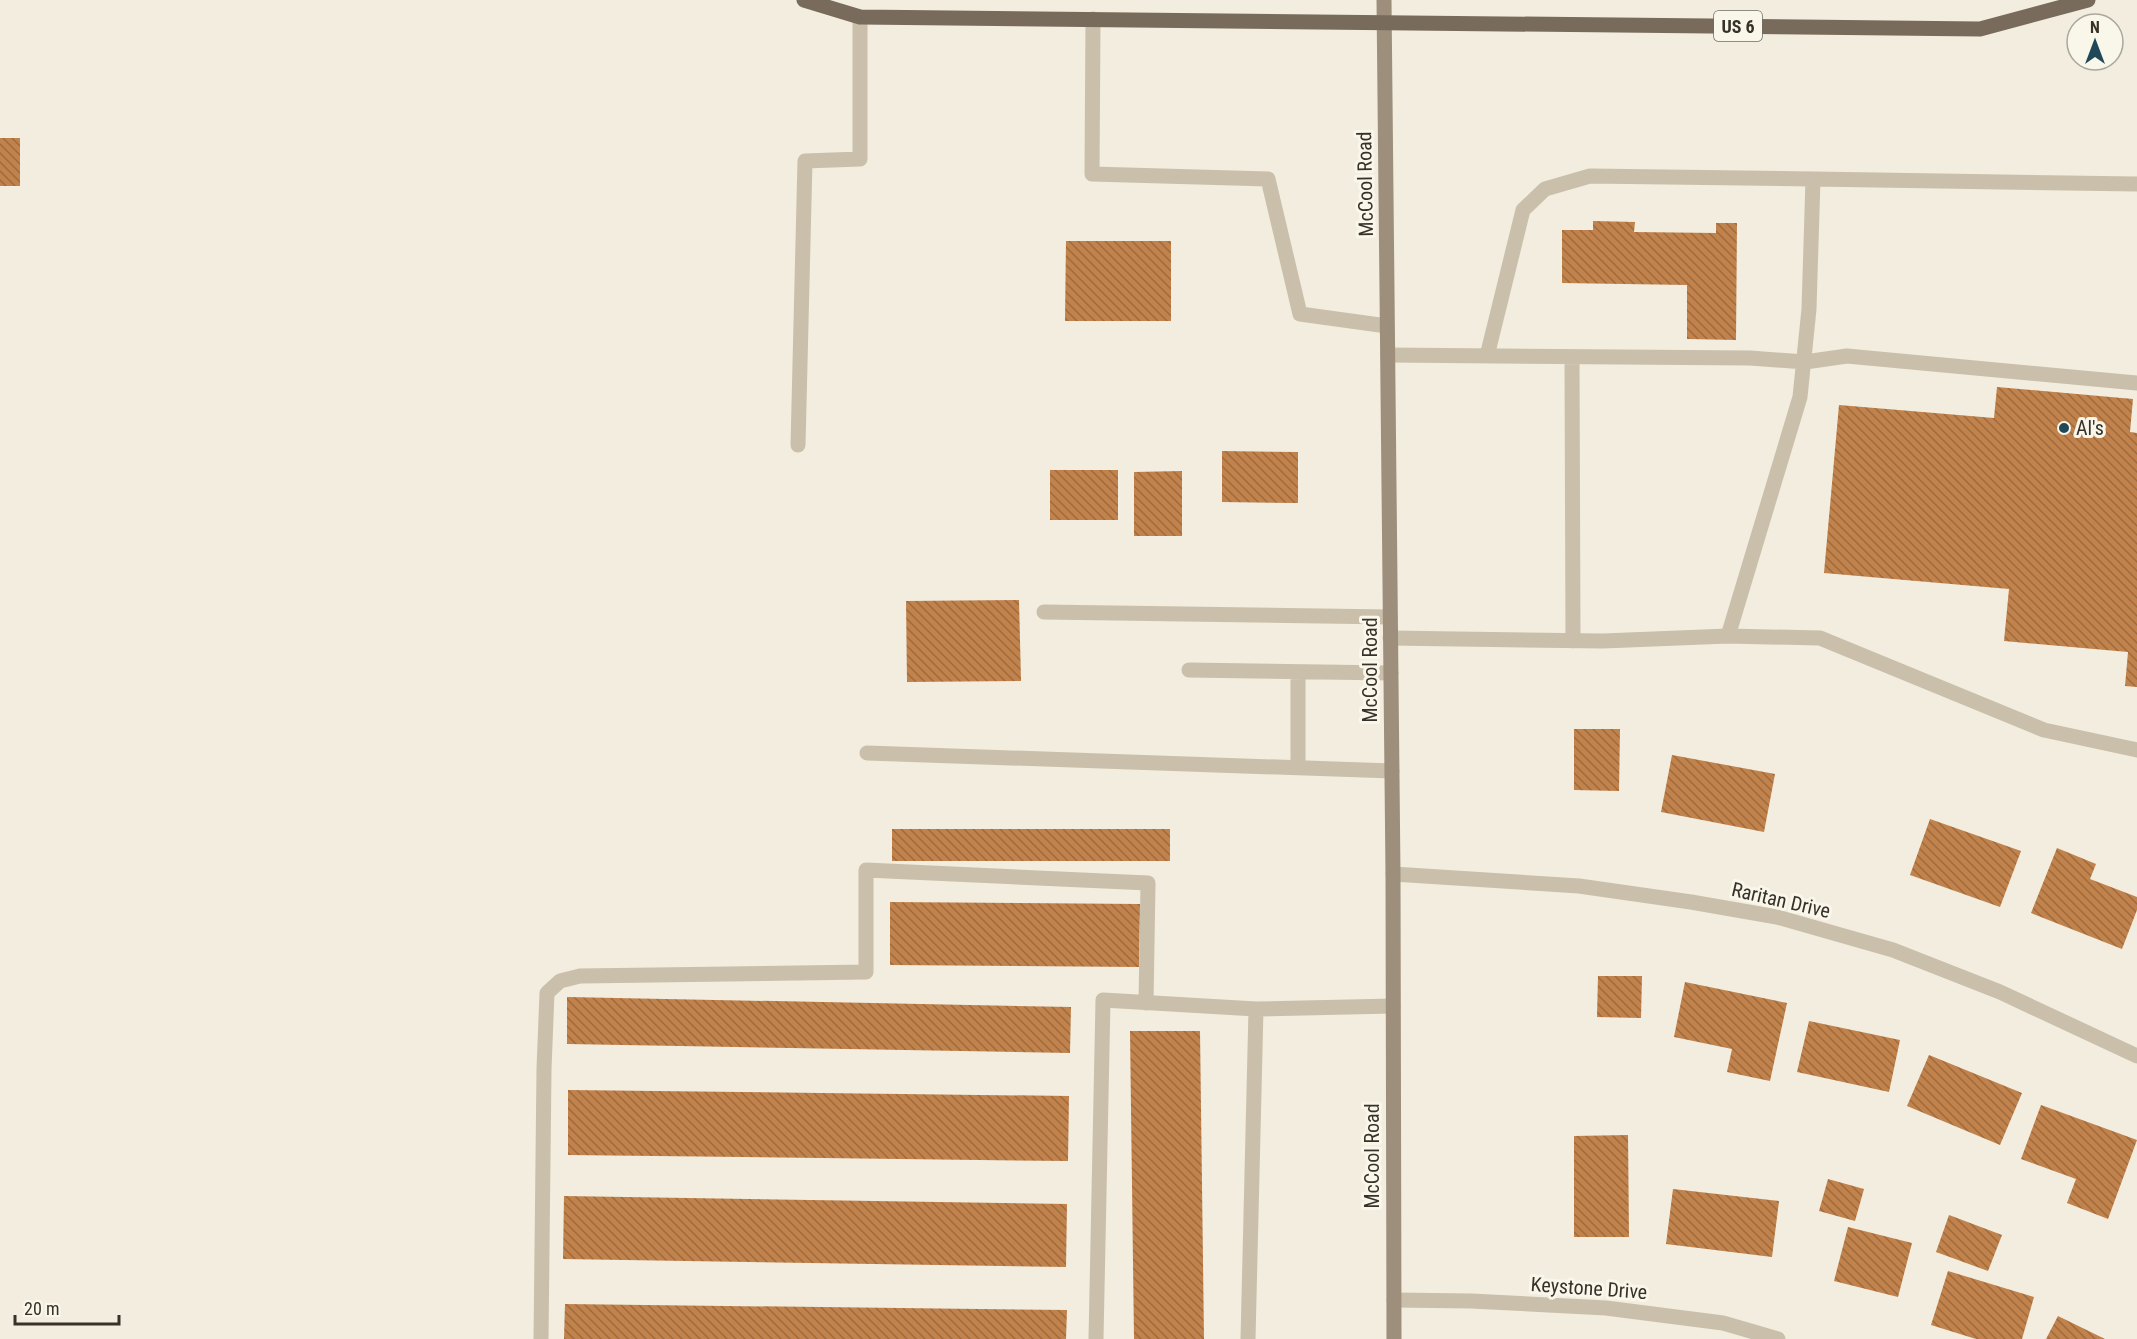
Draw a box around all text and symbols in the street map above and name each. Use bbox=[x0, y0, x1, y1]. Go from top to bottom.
road number: US 6 bbox=[1714, 11, 1762, 41]
north arrow bbox=[2065, 12, 2125, 72]
text: N bbox=[2090, 18, 2100, 37]
street label: McCool Road bbox=[1352, 131, 1378, 237]
place label: Al's bbox=[2076, 416, 2104, 440]
marker: Al's bbox=[2057, 421, 2071, 435]
street label: McCool Road bbox=[1358, 617, 1382, 723]
street label: Raritan Drive bbox=[1729, 877, 1833, 923]
street label: McCool Road bbox=[1360, 1103, 1384, 1209]
street label: Keystone Drive bbox=[1530, 1272, 1648, 1304]
scale bar bbox=[15, 1288, 118, 1326]
text: 20 m bbox=[24, 1298, 59, 1319]

